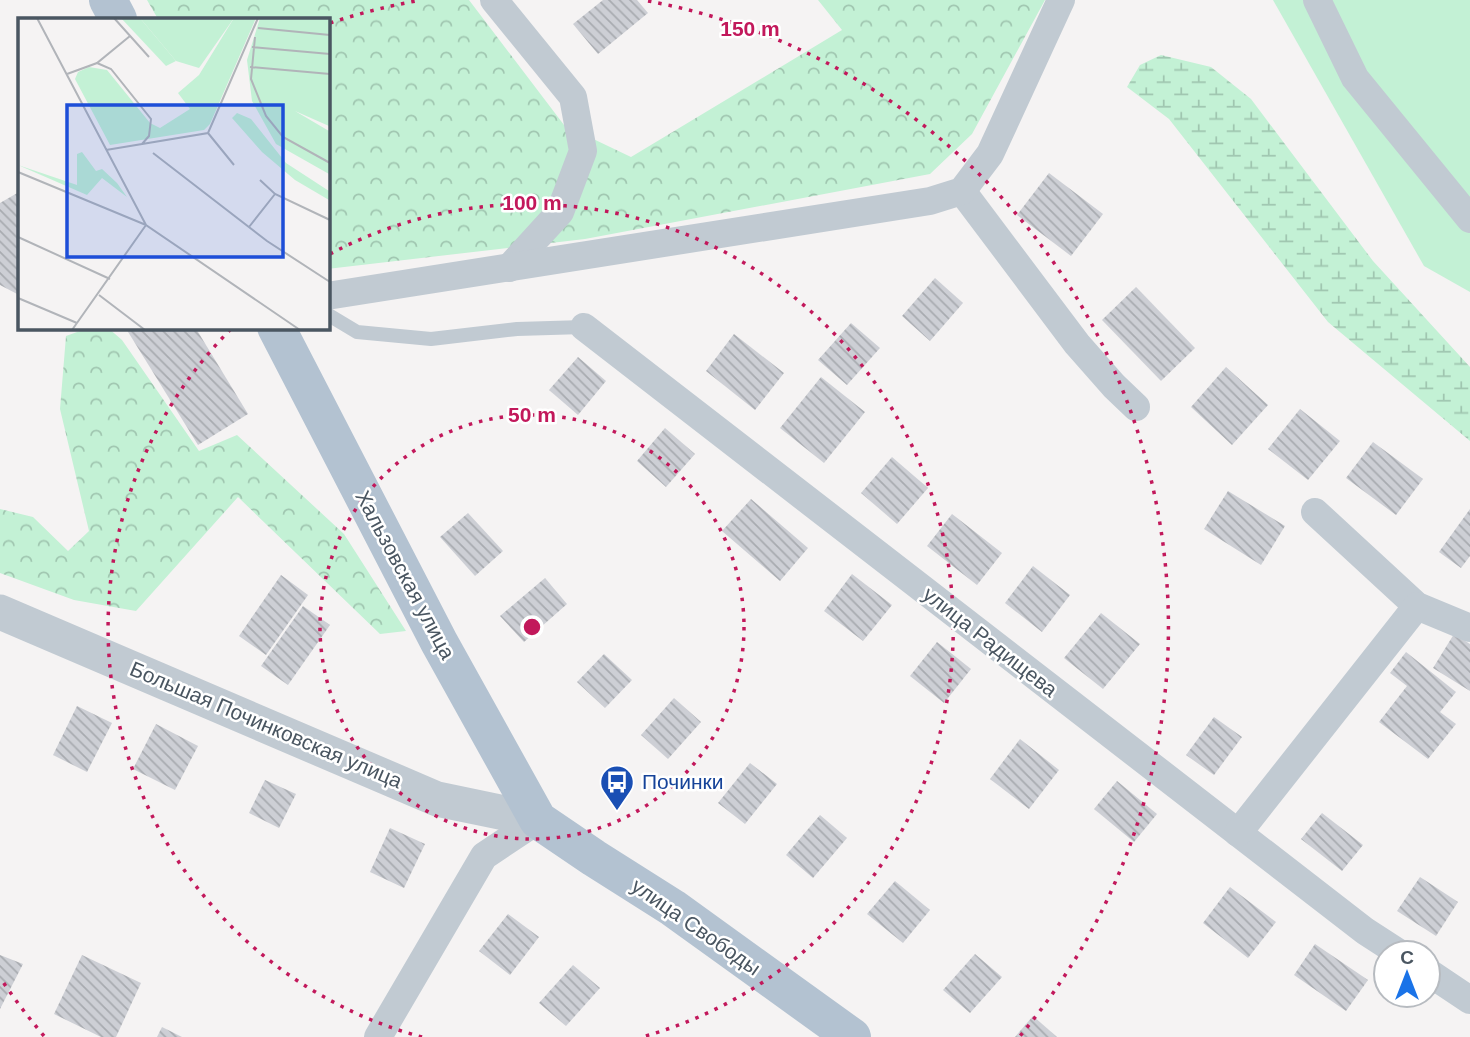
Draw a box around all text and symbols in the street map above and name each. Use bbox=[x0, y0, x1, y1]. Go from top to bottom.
text: 150 m bbox=[720, 17, 780, 40]
inset map bbox=[18, 18, 329, 329]
text: 100 m bbox=[502, 191, 562, 214]
text: 50 m bbox=[508, 403, 556, 426]
street label: Хальзовская улица bbox=[351, 487, 460, 663]
street label: улица Радищева bbox=[919, 582, 1062, 701]
centre of rings bbox=[520, 615, 544, 639]
street label: Большая Починковская улица bbox=[127, 657, 406, 793]
bus stop icon: Починки bbox=[598, 763, 636, 812]
place label: Починки bbox=[642, 770, 724, 793]
street label: улица Свободы bbox=[627, 874, 765, 980]
north arrow bbox=[1372, 939, 1442, 1009]
text: С bbox=[1400, 947, 1414, 968]

